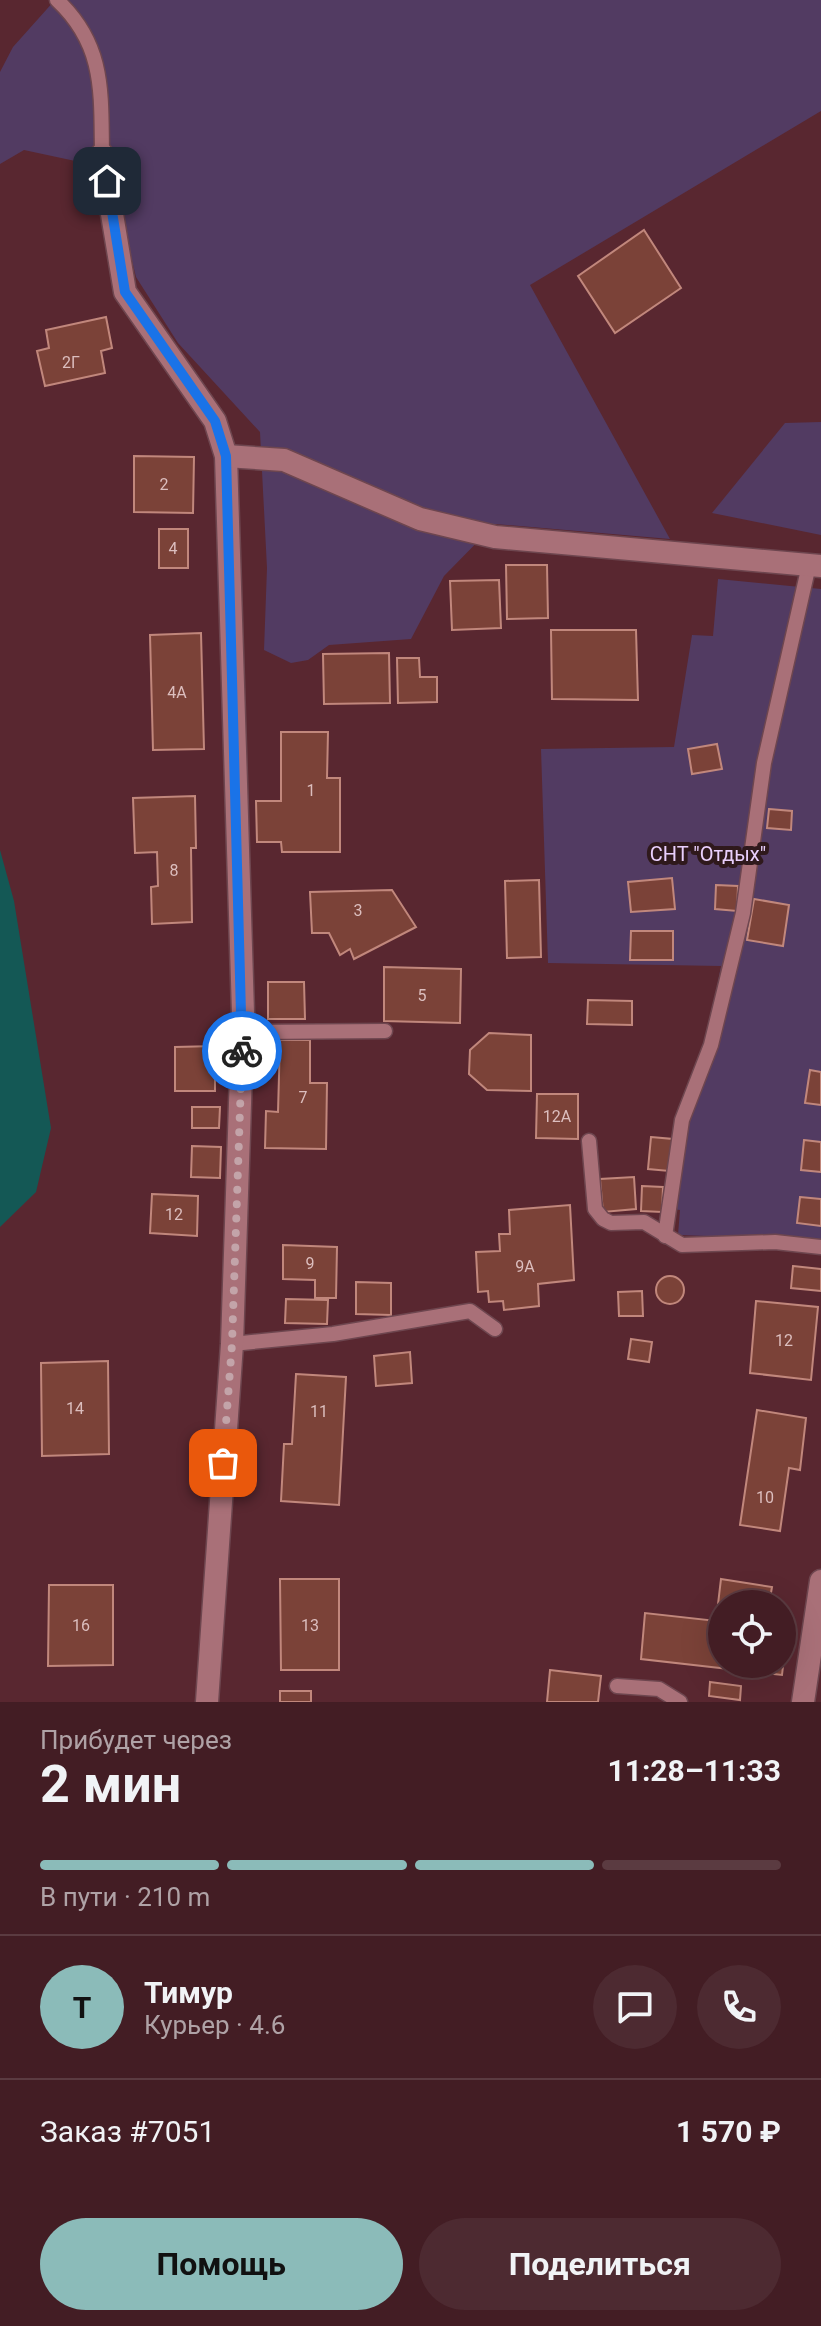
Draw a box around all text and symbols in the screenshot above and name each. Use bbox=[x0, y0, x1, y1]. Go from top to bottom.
pin bbox=[73, 147, 141, 215]
icon: home bbox=[85, 159, 129, 203]
house number: 2Г bbox=[62, 353, 80, 372]
house number: 2 bbox=[160, 475, 169, 494]
house number: 4 bbox=[169, 539, 178, 558]
house number: 4А bbox=[167, 683, 187, 702]
house number: 1 bbox=[307, 781, 316, 800]
park label: СНТ "Отдых" bbox=[650, 842, 766, 866]
house number: 8 bbox=[170, 861, 179, 880]
house number: 3 bbox=[354, 901, 363, 920]
house number: 5 bbox=[418, 986, 427, 1005]
courier bbox=[202, 1011, 282, 1091]
icon: bike bbox=[220, 1029, 264, 1073]
house number: 7 bbox=[299, 1088, 308, 1107]
house number: 12А bbox=[543, 1107, 572, 1126]
house number: 12 bbox=[165, 1205, 183, 1224]
house number: 9 bbox=[306, 1254, 315, 1273]
house number: 9А bbox=[515, 1257, 535, 1276]
house number: 12 bbox=[775, 1331, 793, 1350]
house number: 14 bbox=[66, 1399, 84, 1418]
house number: 11 bbox=[310, 1402, 328, 1421]
pin bbox=[189, 1429, 257, 1497]
icon: bag bbox=[201, 1441, 245, 1485]
house number: 10 bbox=[756, 1488, 774, 1507]
map controls bbox=[708, 1590, 796, 1678]
button: locate bbox=[708, 1590, 796, 1678]
house number: 16 bbox=[72, 1616, 90, 1635]
house number: 13 bbox=[301, 1616, 319, 1635]
text: Прибудет через bbox=[40, 1725, 232, 1755]
text: 11:28–11:33 bbox=[607, 1753, 781, 1788]
text: 2 мин bbox=[40, 1754, 181, 1815]
text: В пути · 210 m bbox=[40, 1882, 210, 1912]
button: chat bbox=[593, 1965, 677, 2049]
button: phone bbox=[697, 1965, 781, 2049]
text: Тимур bbox=[144, 1975, 233, 2010]
text: Т bbox=[73, 1990, 91, 2025]
text: Курьер · 4.6 bbox=[144, 2010, 285, 2040]
text: Заказ #7051 bbox=[40, 2114, 215, 2149]
text: 1 570 ₽ bbox=[676, 2114, 781, 2149]
button: Помощь bbox=[40, 2218, 403, 2310]
button: Поделиться bbox=[419, 2218, 781, 2310]

